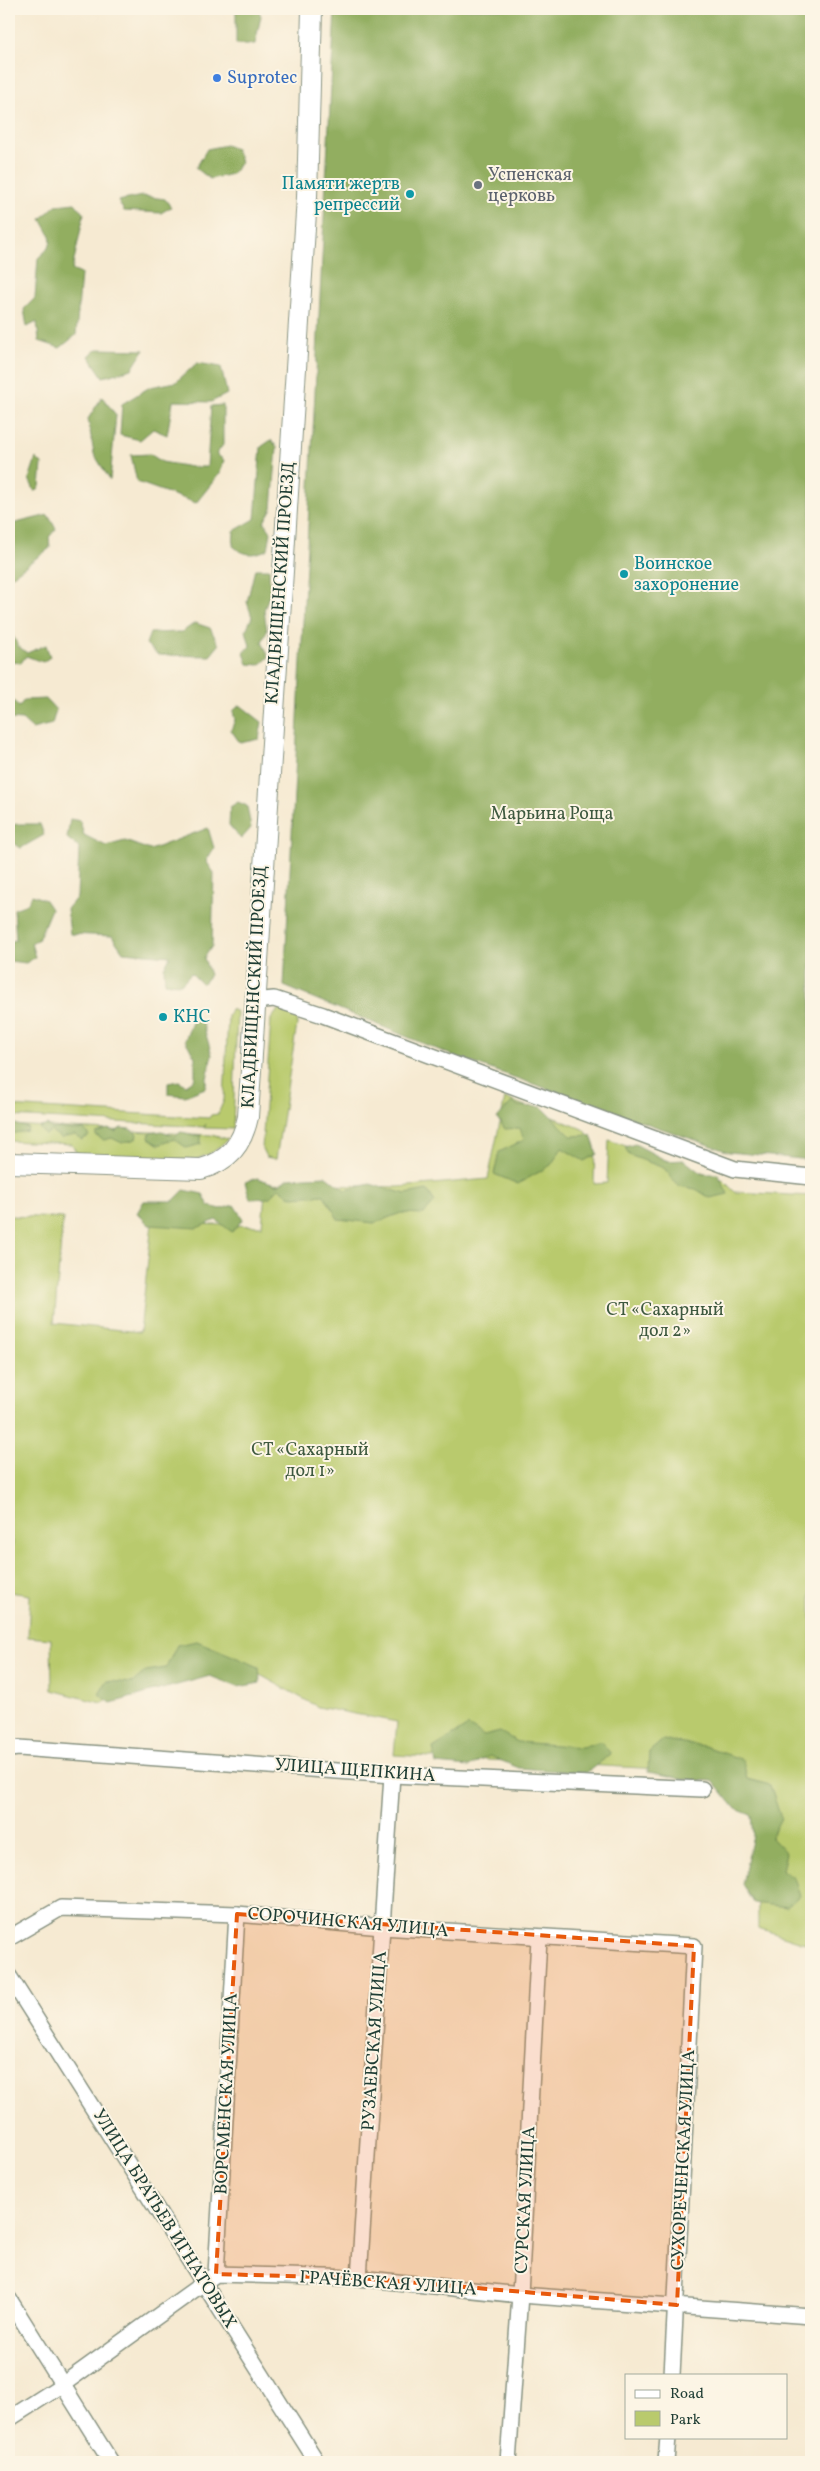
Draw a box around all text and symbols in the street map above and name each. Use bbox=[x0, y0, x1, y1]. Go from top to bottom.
place label: Suprotec bbox=[227, 66, 297, 91]
marker: Suprotec bbox=[211, 72, 223, 84]
place label: Успенская церковь bbox=[488, 163, 572, 209]
place label: Памяти жертв репрессий bbox=[282, 172, 400, 218]
marker: Успенская церковь bbox=[472, 179, 484, 191]
marker: Памяти жертв репрессий bbox=[404, 188, 416, 200]
street label: КЛАДБИЩЕНСКИЙ ПРОЕЗД bbox=[260, 461, 302, 705]
place label: Воинское захоронение bbox=[634, 552, 739, 598]
marker: Воинское захоронение bbox=[618, 568, 630, 580]
park label: Марьина Роща bbox=[491, 802, 614, 827]
street label: КЛАДБИЩЕНСКИЙ ПРОЕЗД bbox=[236, 865, 274, 1109]
place label: КНС bbox=[173, 1005, 211, 1030]
marker: КНС bbox=[157, 1011, 169, 1023]
park label: СТ «Сахарный дол 2» bbox=[606, 1298, 724, 1344]
park label: СТ «Сахарный дол 1» bbox=[251, 1438, 369, 1484]
street label: УЛИЦА ЩЕПКИНА bbox=[274, 1753, 437, 1789]
street label: СОРОЧИНСКАЯ УЛИЦА bbox=[246, 1902, 450, 1944]
street label: РУЗАЕВСКАЯ УЛИЦА bbox=[356, 1950, 394, 2132]
street label: ВОРСМЕНСКАЯ УЛИЦА bbox=[209, 1992, 245, 2195]
street label: СУХОРЕЧЕНСКАЯ УЛИЦА bbox=[666, 2049, 702, 2271]
street label: УЛИЦА БРАТЬЕВ ИГНАТОВЫХ bbox=[86, 2104, 242, 2334]
street label: СУРСКАЯ УЛИЦА bbox=[510, 2125, 542, 2275]
street label: ГРАЧЁВСКАЯ УЛИЦА bbox=[299, 2265, 478, 2303]
legend bbox=[625, 2374, 788, 2438]
text: Road bbox=[670, 2384, 704, 2405]
text: Park bbox=[670, 2410, 701, 2431]

